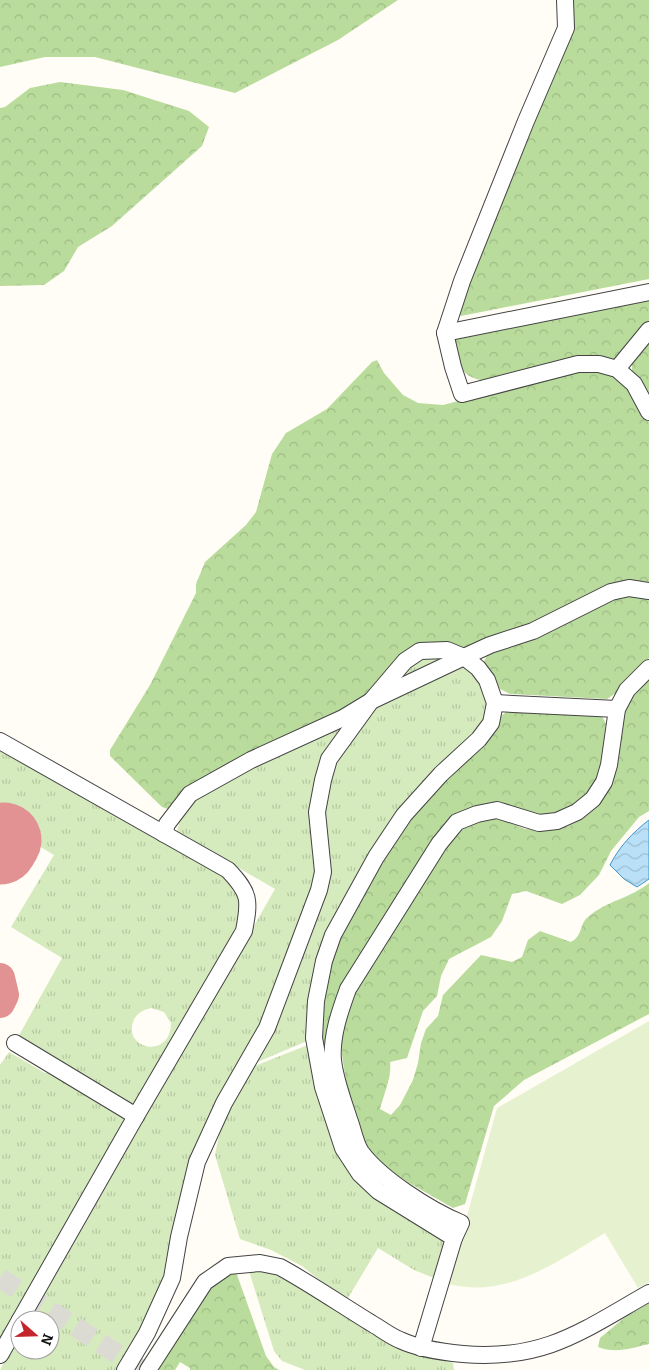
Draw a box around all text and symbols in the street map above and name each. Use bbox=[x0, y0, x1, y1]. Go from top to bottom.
north arrow bbox=[10, 1310, 60, 1360]
text: N bbox=[37, 1331, 57, 1347]

